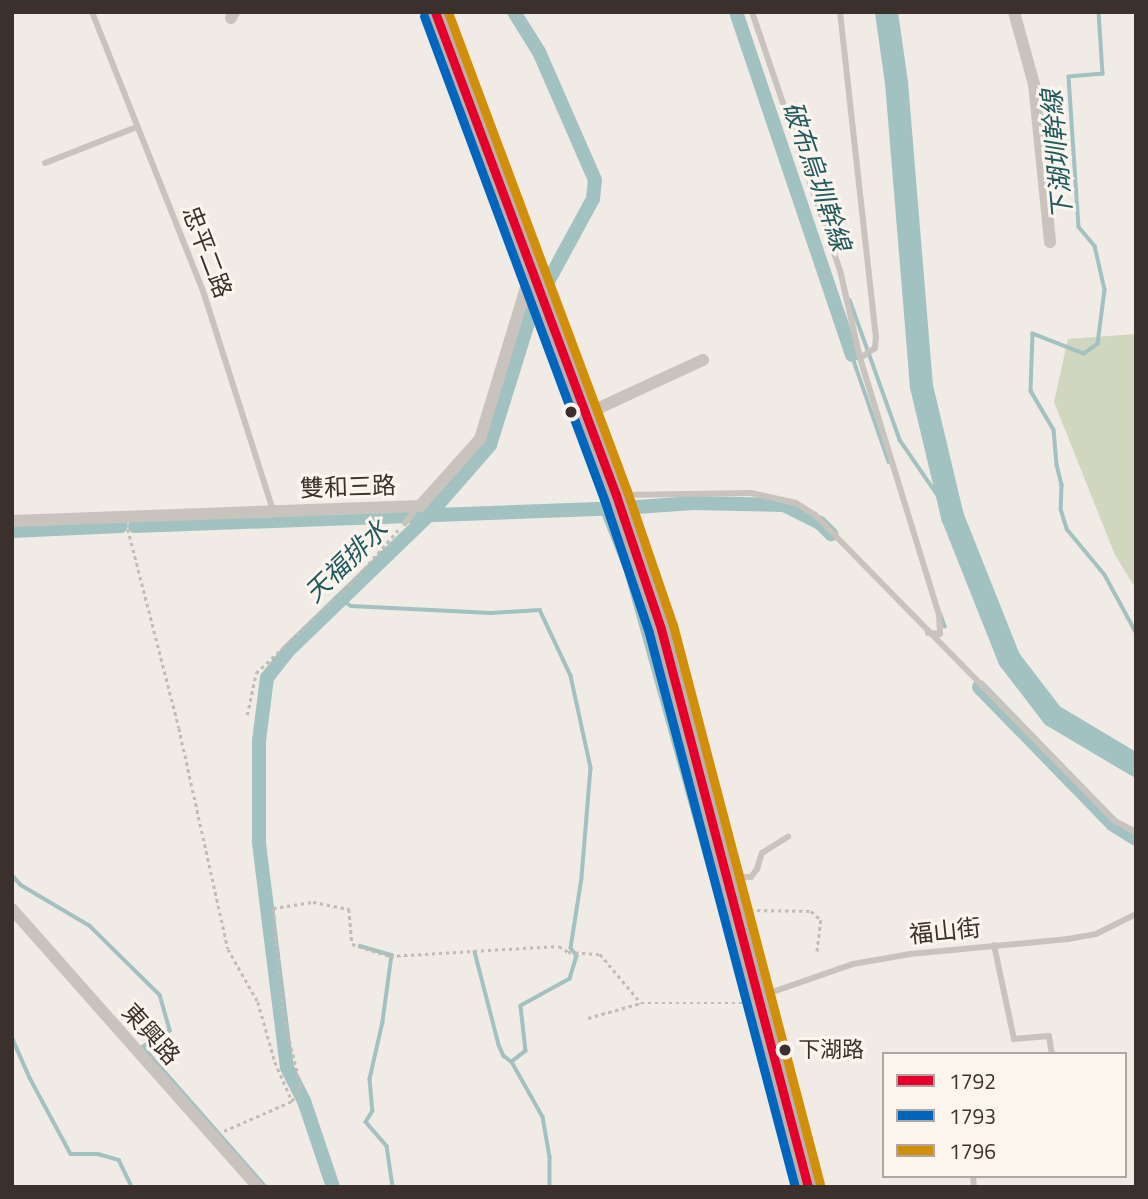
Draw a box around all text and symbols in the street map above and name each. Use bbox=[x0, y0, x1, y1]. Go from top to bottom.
water label: 下湖圳幹線 bbox=[1036, 89, 1078, 221]
water label: 破布烏圳幹線 bbox=[777, 97, 857, 255]
street label: 忠平二路 bbox=[176, 202, 238, 302]
unlabelled marker bbox=[564, 405, 578, 419]
street label: 雙和三路 bbox=[300, 471, 396, 503]
water label: 天福排水 bbox=[298, 514, 394, 608]
street label: 福山街 bbox=[908, 913, 982, 949]
street label: 東興路 bbox=[116, 998, 186, 1070]
place label: 下湖路 bbox=[798, 1037, 864, 1063]
marker: 下湖路 bbox=[778, 1043, 792, 1057]
legend bbox=[882, 1052, 1127, 1178]
text: 1792 bbox=[949, 1065, 996, 1097]
text: 1793 bbox=[949, 1100, 996, 1132]
text: 1796 bbox=[949, 1135, 996, 1167]

